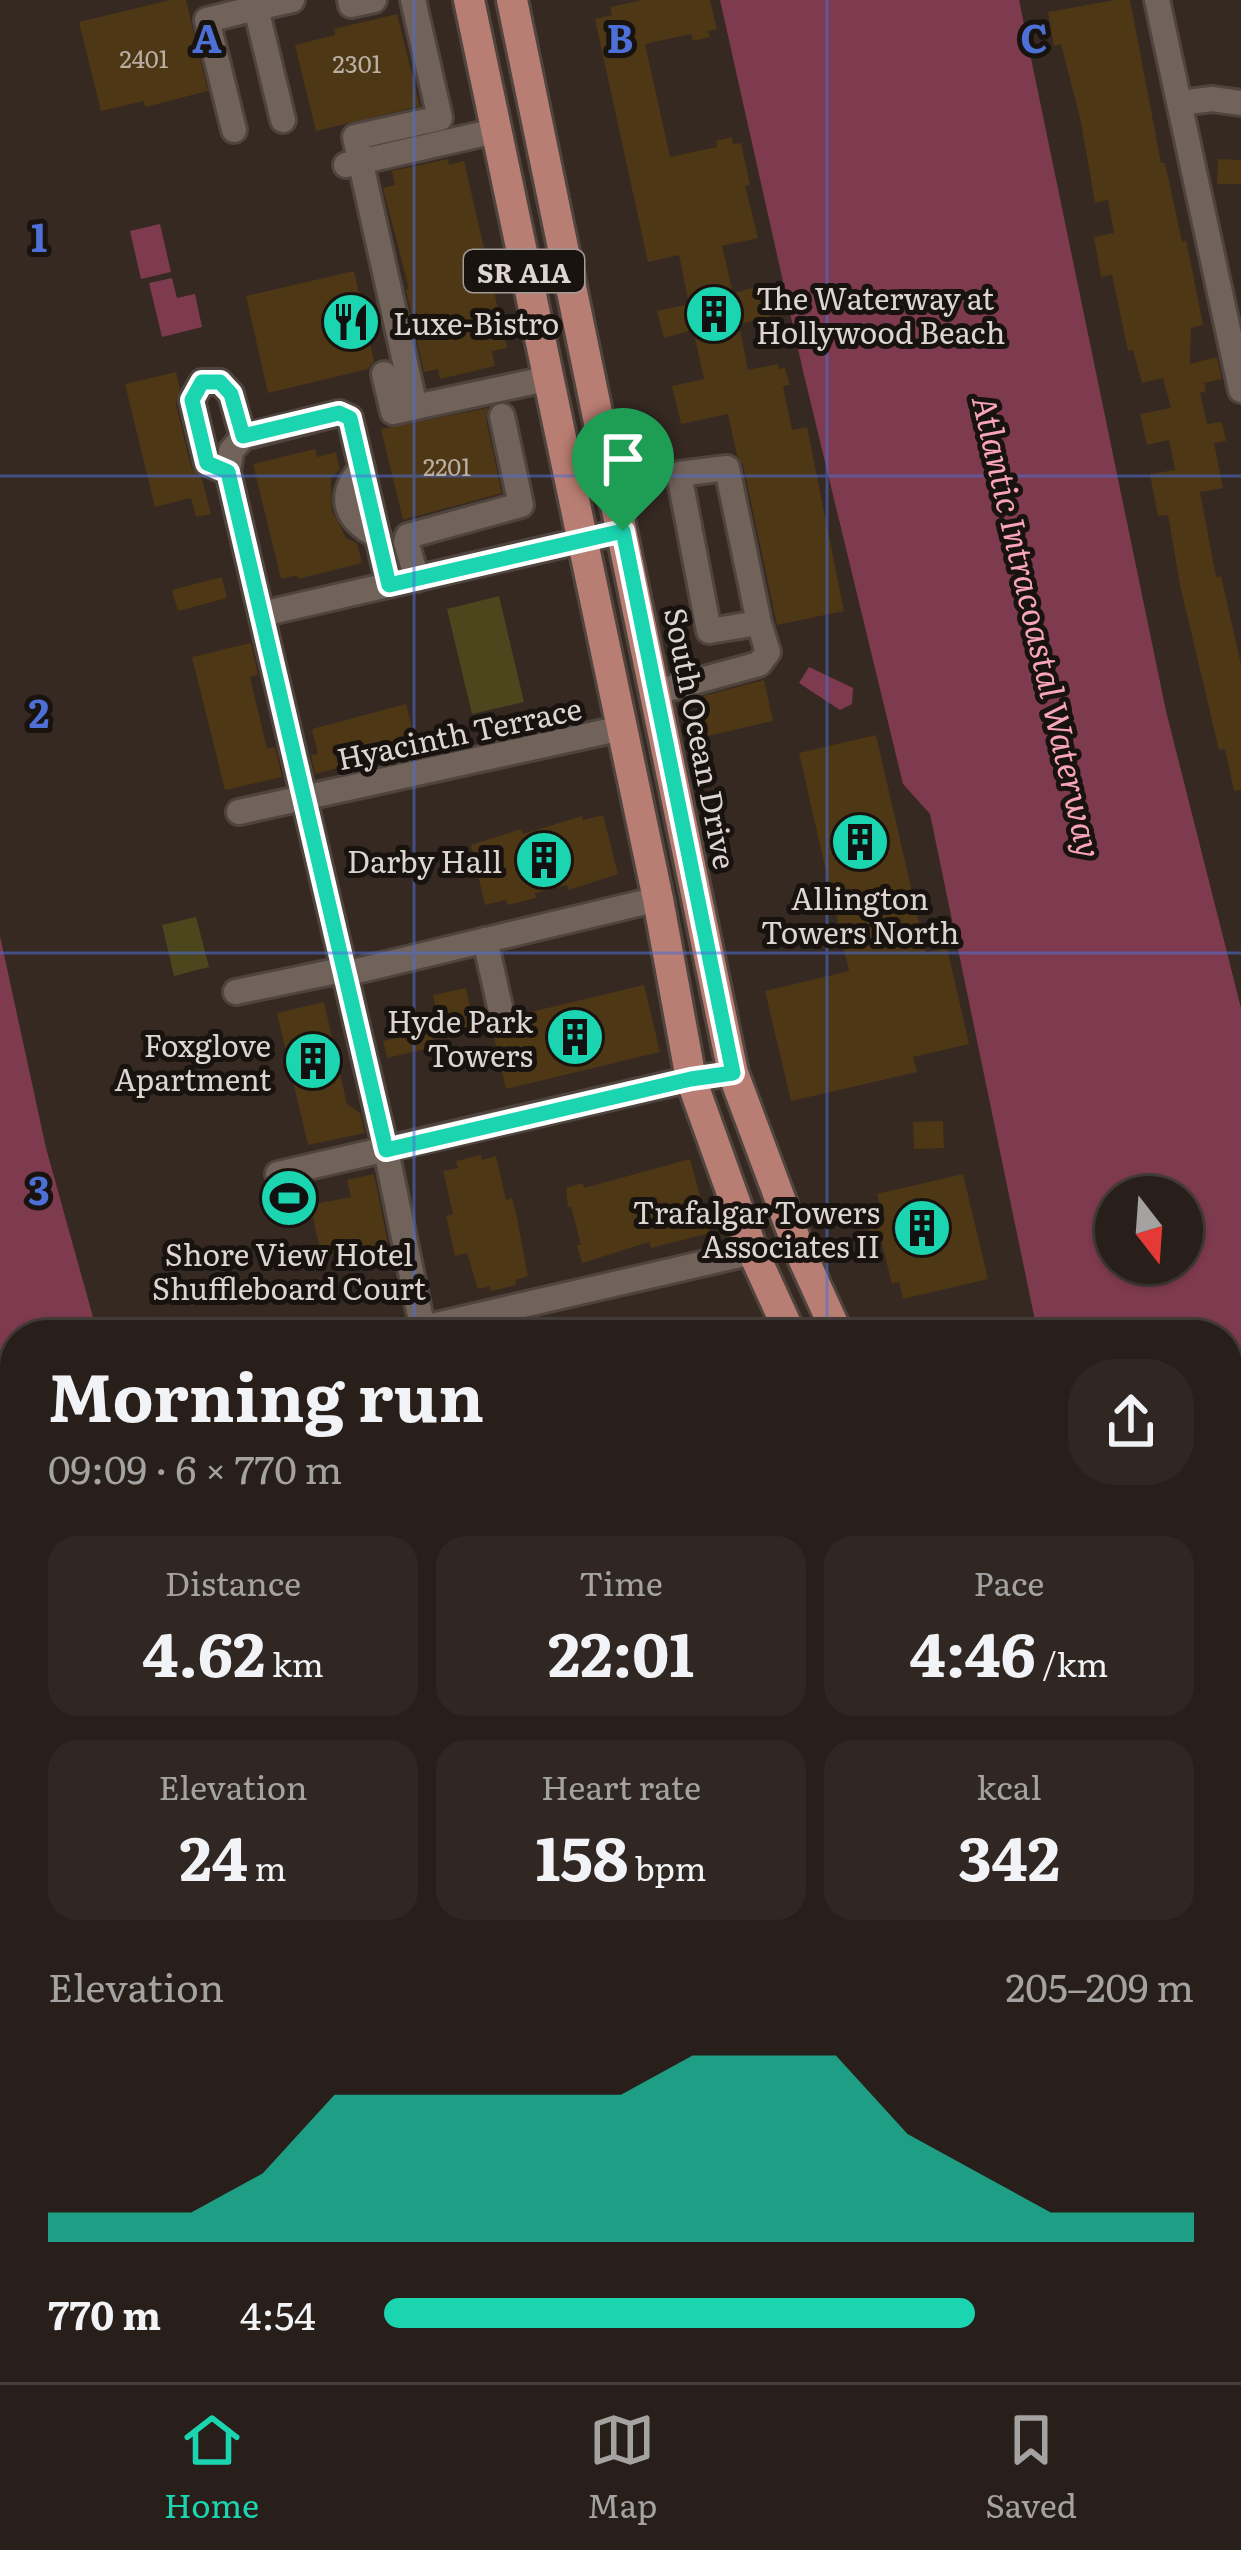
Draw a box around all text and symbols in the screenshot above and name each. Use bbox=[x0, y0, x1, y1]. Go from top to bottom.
text: A bbox=[192, 7, 222, 65]
text: B bbox=[607, 7, 633, 65]
text: C bbox=[1020, 7, 1048, 65]
house number: 2401 bbox=[119, 40, 169, 75]
house number: 2301 bbox=[333, 45, 382, 80]
text: 1 bbox=[31, 206, 47, 264]
road number: SR A1A bbox=[464, 250, 584, 292]
place label: The Waterway at Hollywood Beach bbox=[756, 275, 1005, 353]
building icon: The Waterway at Hollywood Beach bbox=[683, 283, 745, 345]
restaurant icon: Luxe-Bistro bbox=[320, 291, 382, 353]
place label: Luxe-Bistro bbox=[393, 300, 559, 344]
water label: Atlantic Intracoastal Waterway bbox=[962, 390, 1116, 862]
pin bbox=[572, 408, 674, 531]
icon: arrive bbox=[590, 426, 656, 492]
house number: 2201 bbox=[423, 448, 471, 483]
street label: South Ocean Drive bbox=[655, 604, 749, 872]
text: 2 bbox=[29, 682, 49, 740]
street label: Hyacinth Terrace bbox=[333, 685, 585, 779]
building icon: Allington Towers North bbox=[829, 811, 891, 873]
building icon: Darby Hall bbox=[513, 829, 575, 891]
place label: Darby Hall bbox=[347, 838, 502, 882]
place label: Allington Towers North bbox=[761, 875, 959, 953]
place label: Hyde Park Towers bbox=[387, 998, 534, 1076]
building icon: Hyde Park Towers bbox=[544, 1006, 606, 1068]
place label: Foxglove Apartment bbox=[114, 1022, 271, 1100]
building icon: Foxglove Apartment bbox=[282, 1030, 344, 1092]
text: 3 bbox=[28, 1159, 50, 1217]
sports icon: Shore View Hotel Shuffleboard Court bbox=[258, 1167, 320, 1229]
north arrow bbox=[1095, 1176, 1203, 1284]
map controls bbox=[1095, 1176, 1203, 1284]
place label: Trafalgar Towers Associates II bbox=[633, 1189, 880, 1267]
building icon: Trafalgar Towers Associates II bbox=[891, 1197, 953, 1259]
place label: Shore View Hotel Shuffleboard Court bbox=[152, 1231, 426, 1309]
text: Morning run bbox=[48, 1344, 484, 1442]
button: share bbox=[1068, 1359, 1194, 1485]
text: 09:09 · 6 × 770 m bbox=[48, 1438, 342, 1496]
text: Distance bbox=[165, 1557, 301, 1606]
text: Time bbox=[579, 1557, 663, 1606]
text: Pace bbox=[974, 1557, 1044, 1606]
text: 4.62 bbox=[142, 1606, 265, 1695]
text: 22:01 bbox=[548, 1606, 694, 1695]
text: 4:46 bbox=[910, 1606, 1036, 1695]
text: km bbox=[265, 1638, 324, 1687]
text: /km bbox=[1036, 1638, 1108, 1687]
text: Elevation bbox=[158, 1761, 308, 1810]
text: Heart rate bbox=[541, 1761, 701, 1810]
text: kcal bbox=[976, 1761, 1042, 1810]
text: 24 bbox=[179, 1810, 248, 1899]
text: 158 bbox=[535, 1810, 628, 1899]
text: 342 bbox=[958, 1810, 1060, 1899]
text: m bbox=[248, 1842, 287, 1891]
text: bpm bbox=[628, 1842, 707, 1891]
text: Elevation bbox=[48, 1956, 224, 2014]
text: 205–209 m bbox=[1006, 1956, 1194, 2014]
text: 770 m bbox=[48, 2284, 161, 2342]
text: 4:54 bbox=[240, 2284, 316, 2342]
tab: Home bbox=[164, 2407, 259, 2528]
tab: Map bbox=[587, 2407, 657, 2528]
tab: Saved bbox=[985, 2407, 1077, 2528]

